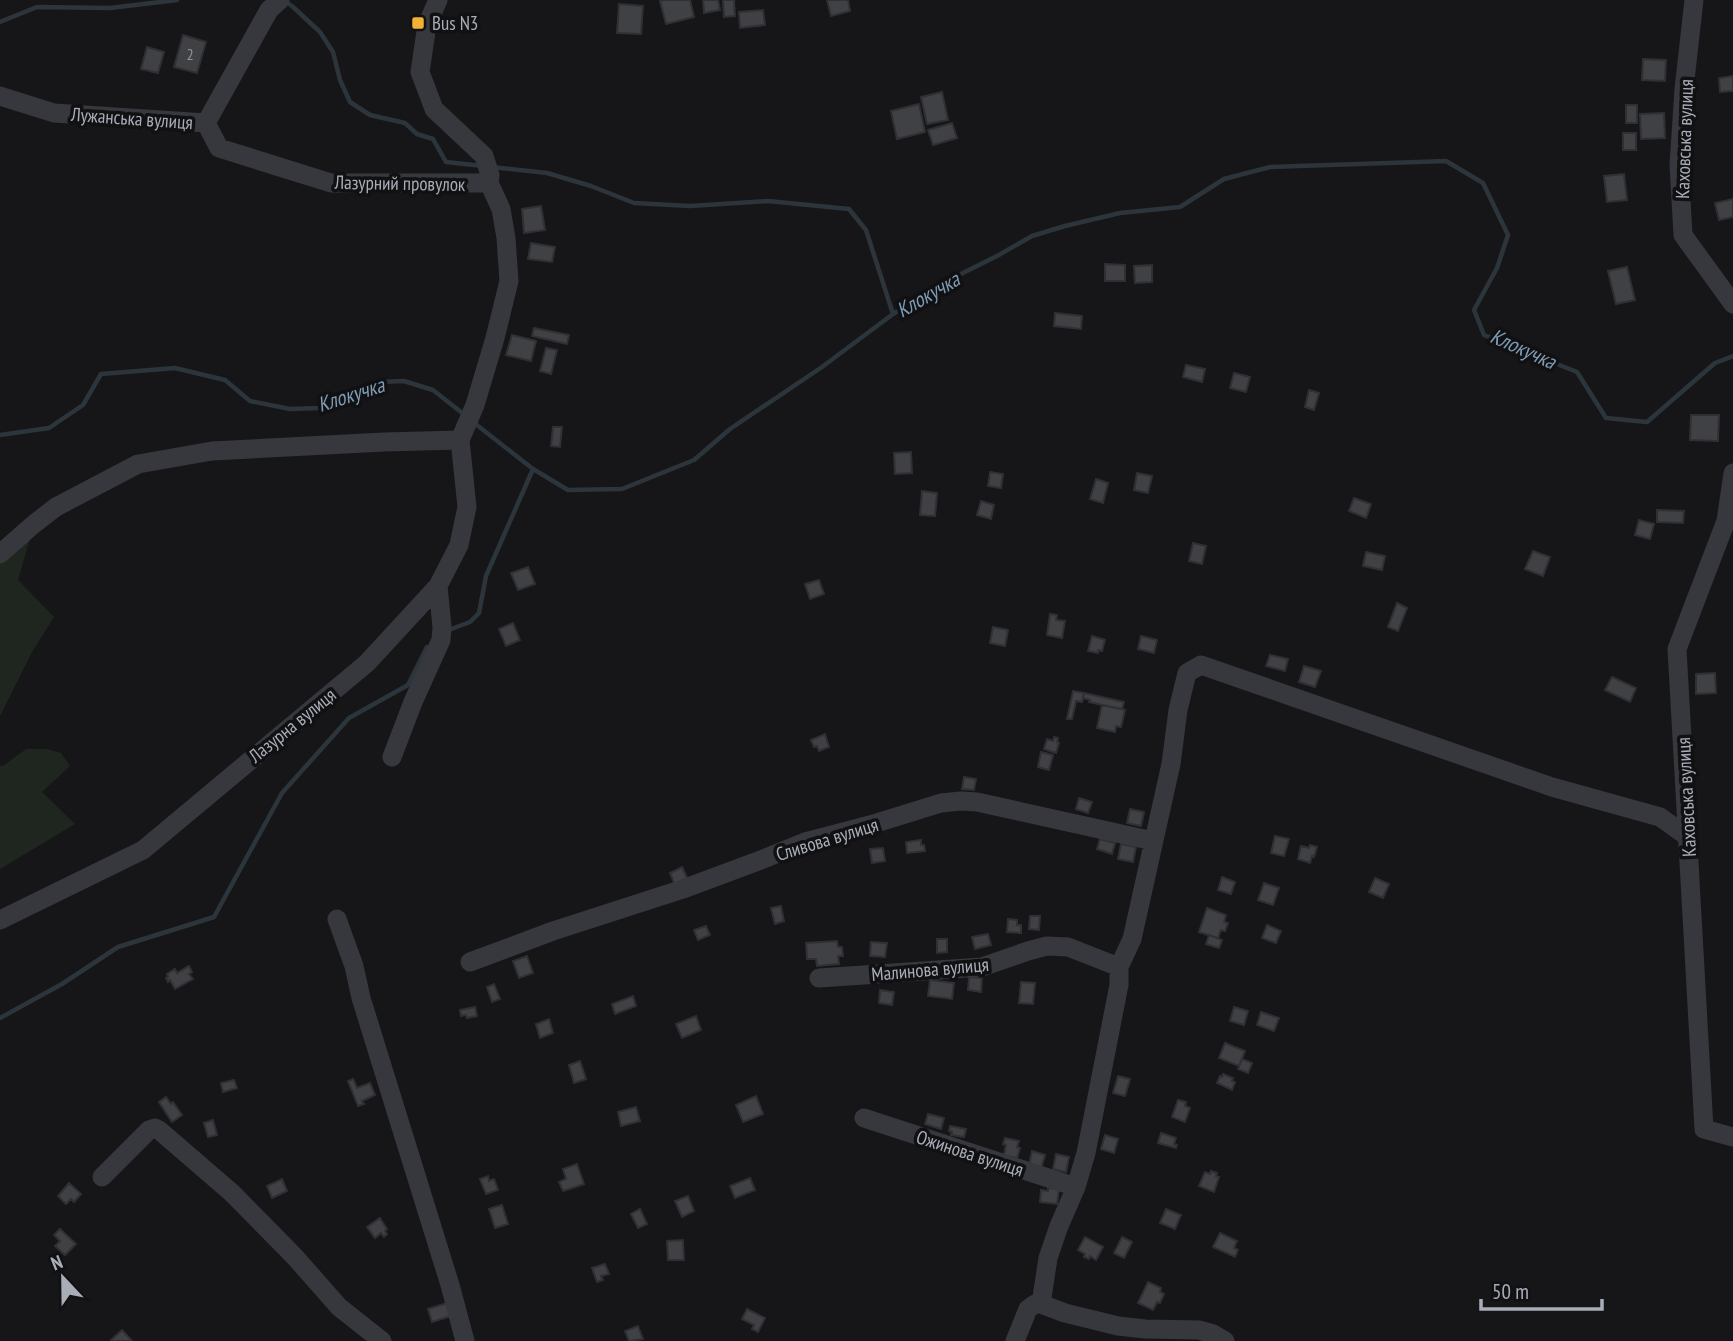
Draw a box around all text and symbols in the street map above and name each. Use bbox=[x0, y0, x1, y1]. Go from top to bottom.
place label: Bus N3 bbox=[432, 11, 478, 35]
marker: Bus N3 bbox=[410, 15, 426, 31]
house number: 2 bbox=[186, 44, 194, 64]
street label: Каховська вулиця bbox=[1670, 79, 1698, 199]
street label: Лужанська вулиця bbox=[69, 102, 194, 134]
street label: Лазурний провулок bbox=[333, 170, 466, 196]
water label: Клокучка bbox=[891, 265, 966, 323]
water label: Клокучка bbox=[1486, 322, 1562, 375]
water label: Клокучка bbox=[314, 371, 389, 418]
street label: Лазурна вулиця bbox=[243, 682, 341, 768]
street label: Каховська вулиця bbox=[1671, 737, 1701, 857]
street label: Сливова вулиця bbox=[773, 812, 881, 866]
street label: Малинова вулиця bbox=[870, 952, 990, 986]
street label: Ожинова вулиця bbox=[913, 1124, 1027, 1182]
north arrow bbox=[28, 1243, 98, 1313]
text: N bbox=[47, 1249, 66, 1275]
scale bar bbox=[1481, 1268, 1602, 1312]
text: 50 m bbox=[1492, 1278, 1529, 1305]

